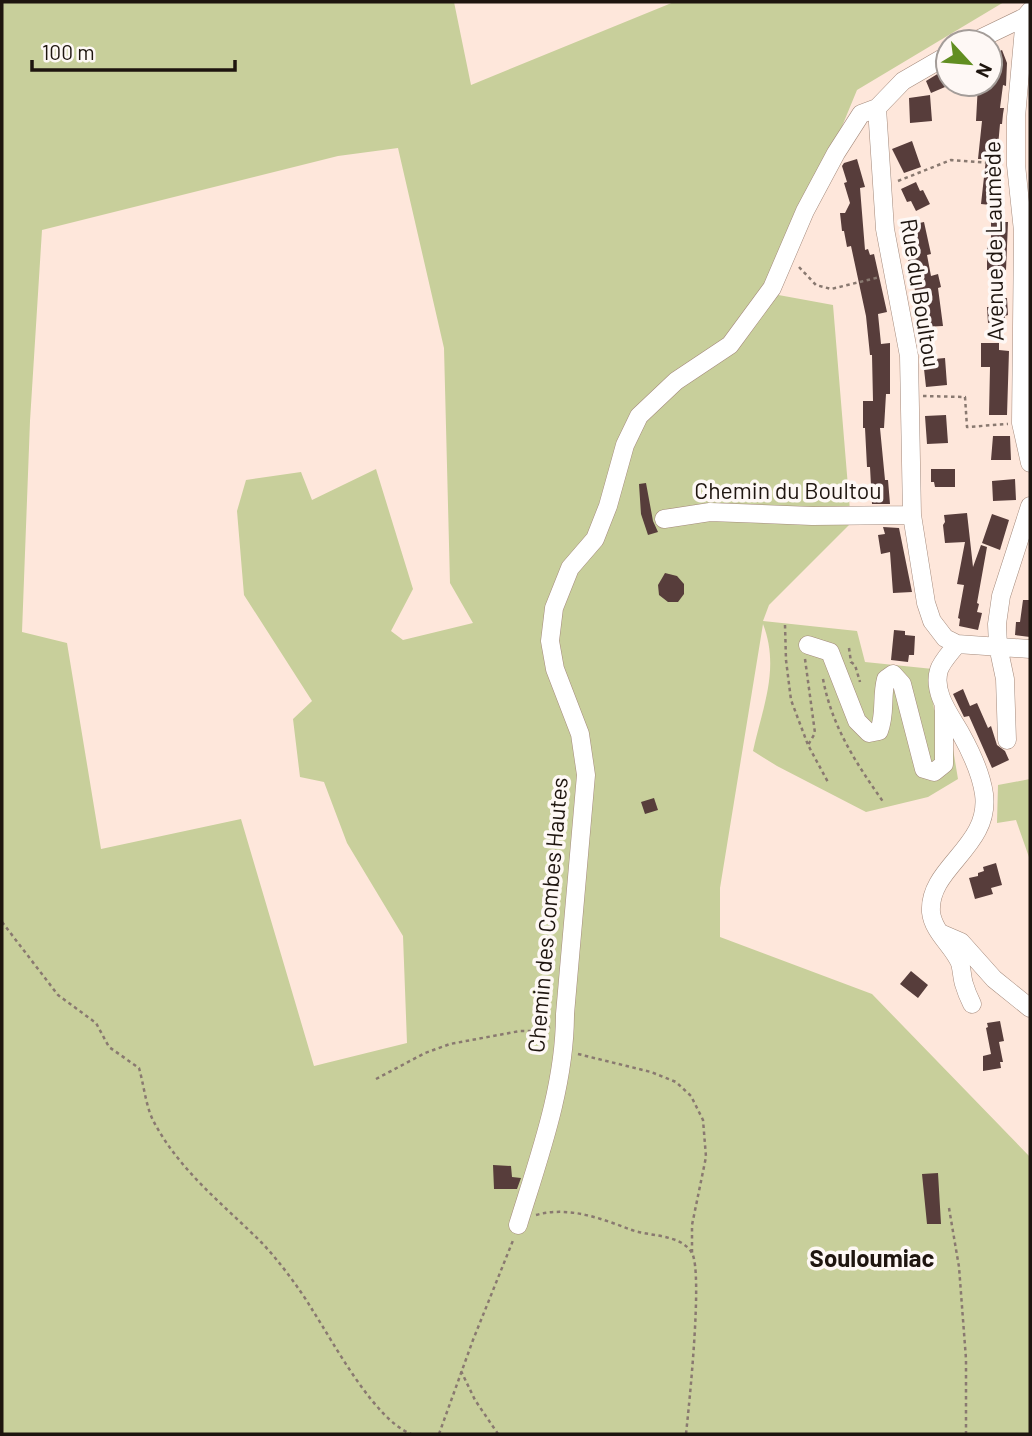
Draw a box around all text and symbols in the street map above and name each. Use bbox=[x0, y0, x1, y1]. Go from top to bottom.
scale bar bbox=[32, 28, 234, 72]
north arrow bbox=[934, 28, 1004, 98]
text: 100 m bbox=[42, 39, 95, 64]
text: N bbox=[972, 60, 998, 81]
street label: Avenue de Laumède bbox=[977, 141, 1009, 341]
street label: Rue du Boultou bbox=[895, 216, 947, 369]
street label: Chemin du Boultou bbox=[694, 476, 882, 504]
street label: Chemin des Combes Hautes bbox=[521, 776, 573, 1054]
district label: Souloumiac bbox=[810, 1243, 934, 1272]

